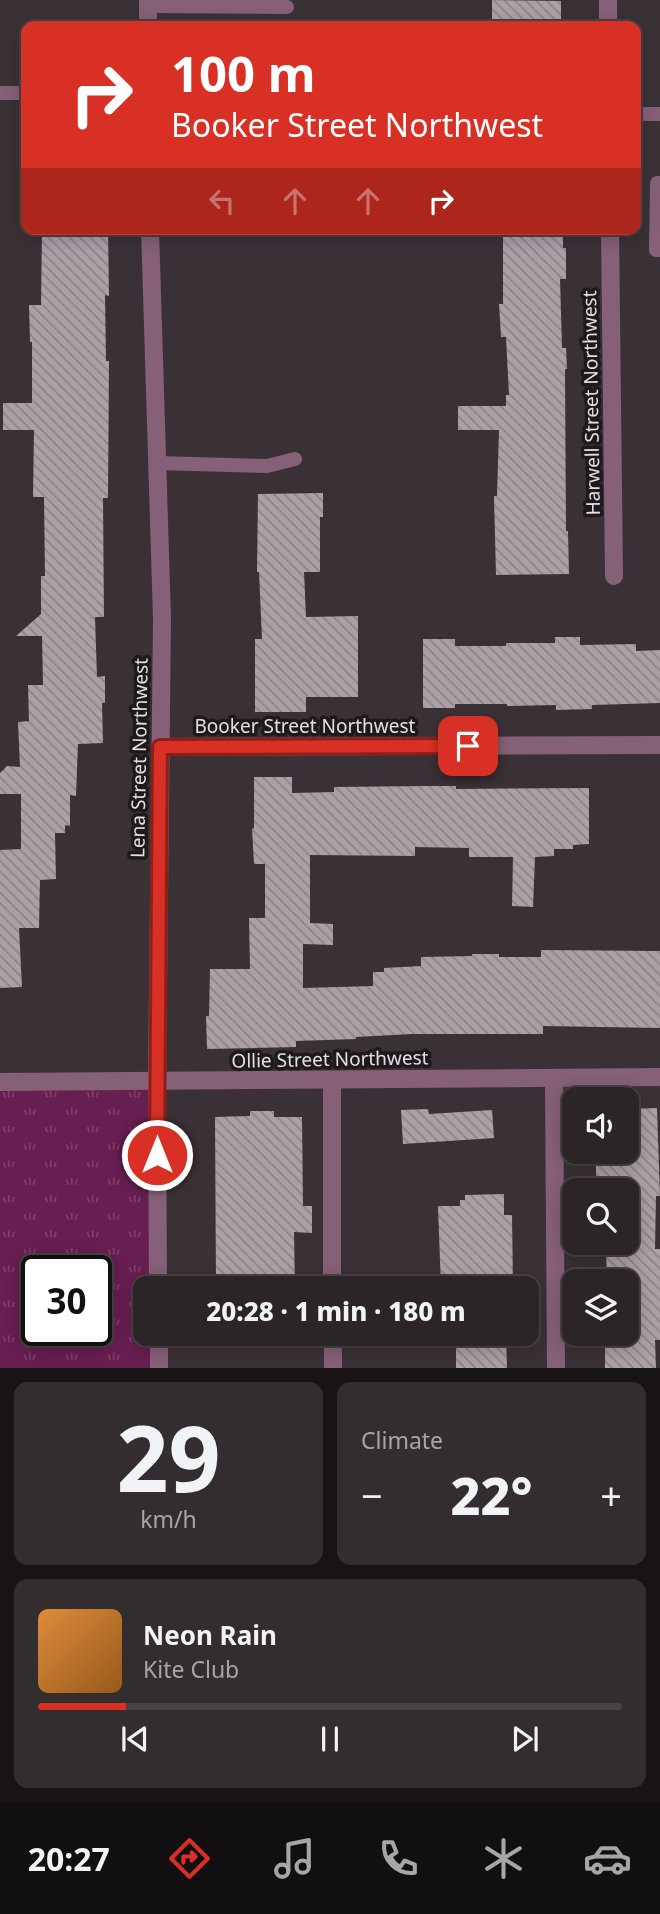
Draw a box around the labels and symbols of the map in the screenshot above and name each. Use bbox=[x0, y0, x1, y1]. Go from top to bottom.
street label: Harwell Street Northwest bbox=[576, 290, 606, 516]
street label: Lena Street Northwest bbox=[124, 658, 154, 858]
street label: Booker Street Northwest bbox=[195, 713, 416, 739]
pin bbox=[438, 716, 498, 776]
street label: Ollie Street Northwest bbox=[231, 1044, 429, 1074]
position arrow bbox=[120, 1118, 194, 1192]
speed limit sign: 30 bbox=[21, 1255, 112, 1346]

